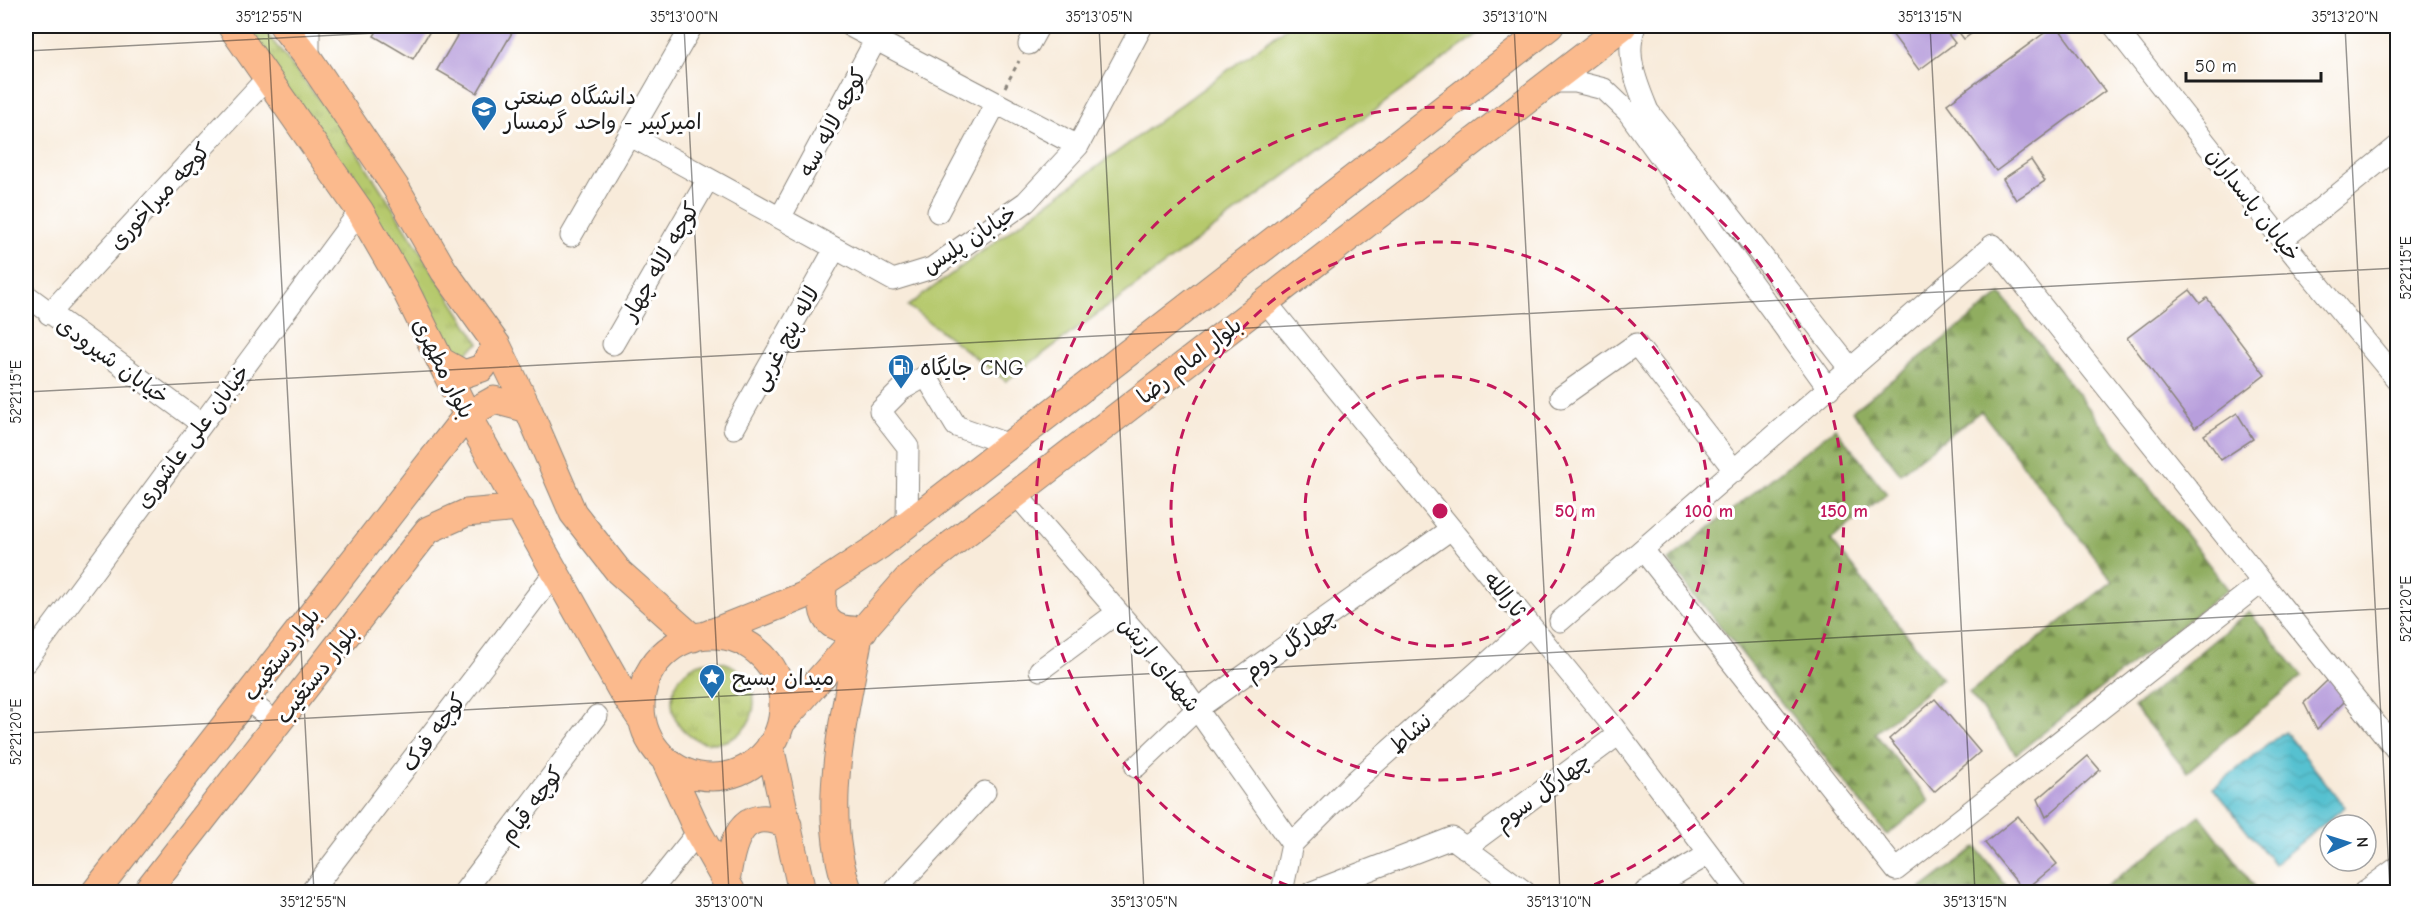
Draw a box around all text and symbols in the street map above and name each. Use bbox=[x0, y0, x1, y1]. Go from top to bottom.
text: 35°12'55"N bbox=[236, 8, 302, 26]
text: 35°13'00"N bbox=[650, 8, 718, 26]
text: 35°13'05"N bbox=[1065, 8, 1133, 26]
text: 35°13'10"N bbox=[1483, 8, 1547, 26]
text: 35°13'15"N bbox=[1898, 8, 1962, 26]
text: 35°13'20"N bbox=[2312, 8, 2378, 26]
scale bar bbox=[2186, 45, 2321, 83]
text: 50 m bbox=[2195, 56, 2237, 77]
street label: کوچه لاله سه bbox=[793, 64, 872, 181]
place label: دانشگاه صنعتی امیرکبیر - واحد گرمسار bbox=[502, 84, 702, 135]
school or university icon: دانشگاه صنعتی امیرکبیر - واحد گرمسار bbox=[469, 94, 499, 132]
street label: کوچه میراخوری bbox=[104, 138, 216, 255]
street label: خیابان پاسداران bbox=[2200, 143, 2306, 267]
street label: کوچه لاله چهار bbox=[615, 198, 705, 327]
street label: خیابان پلیس bbox=[918, 200, 1022, 281]
text: 52°21'15"E bbox=[2397, 236, 2415, 300]
street label: لاله پنج غربی bbox=[747, 282, 827, 396]
street label: خیابان شیرودی bbox=[51, 311, 174, 410]
street label: بلوار امام رضا bbox=[1132, 312, 1249, 412]
street label: بلوار مطهری bbox=[407, 314, 479, 423]
fuel station icon: جایگاه CNG bbox=[886, 352, 916, 390]
place label: جایگاه CNG bbox=[920, 355, 1024, 381]
text: 52°21'15"E bbox=[7, 360, 25, 424]
street label: خیابان علی عاشوری bbox=[130, 360, 256, 514]
centre of rings bbox=[1430, 501, 1450, 521]
text: 50 m bbox=[1555, 501, 1595, 522]
text: 100 m bbox=[1685, 501, 1733, 522]
text: 150 m bbox=[1820, 501, 1868, 522]
street label: ثارالله bbox=[1478, 567, 1531, 623]
text: 52°21'20"E bbox=[2397, 576, 2415, 642]
street label: چهارگل دوم bbox=[1239, 602, 1344, 689]
street label: بلواردستغیب bbox=[238, 603, 327, 707]
street label: شهدای ارتش bbox=[1113, 612, 1206, 718]
street label: بلوار دستغیب bbox=[270, 620, 363, 729]
place icon: میدان بسیح bbox=[697, 662, 727, 700]
place label: میدان بسیح bbox=[732, 665, 834, 693]
street label: کوچه فدک bbox=[396, 688, 472, 777]
text: 52°21'20"E bbox=[7, 699, 25, 765]
street label: نشاط bbox=[1384, 708, 1437, 759]
street label: چهارگل سوم bbox=[1489, 747, 1598, 840]
street label: کوچه قیام bbox=[494, 761, 572, 850]
north arrow bbox=[2318, 813, 2378, 873]
text: N bbox=[2353, 837, 2371, 848]
text: 35°12'55"N bbox=[280, 893, 346, 911]
text: 35°13'00"N bbox=[695, 893, 763, 911]
text: 35°13'05"N bbox=[1110, 893, 1178, 911]
text: 35°13'10"N bbox=[1527, 893, 1591, 911]
text: 35°13'15"N bbox=[1943, 893, 2007, 911]

